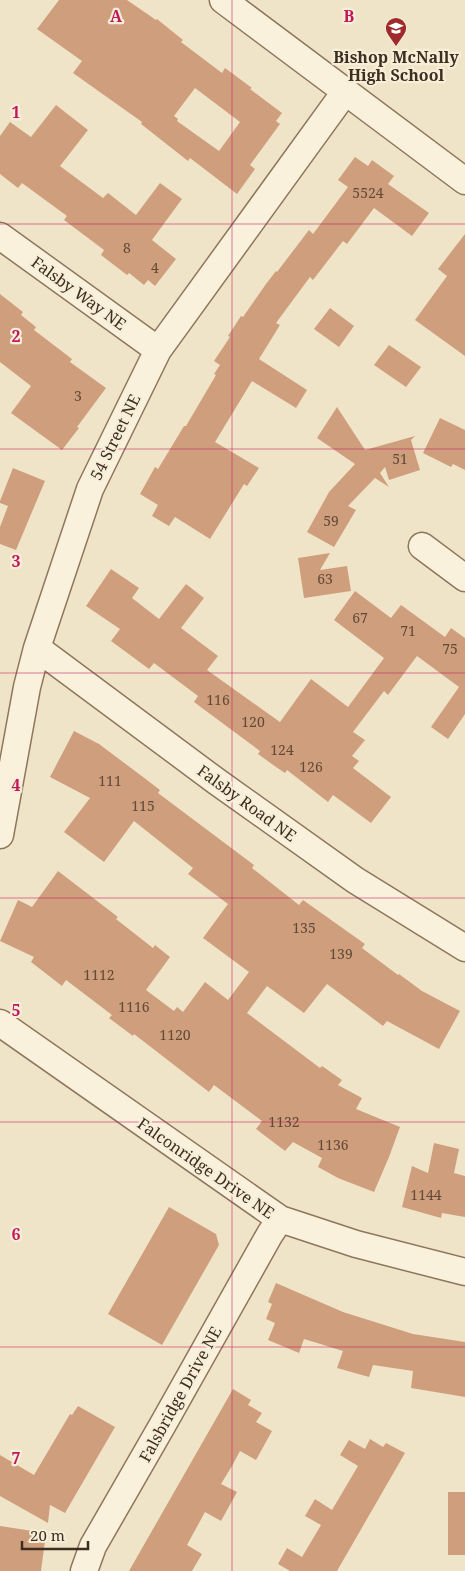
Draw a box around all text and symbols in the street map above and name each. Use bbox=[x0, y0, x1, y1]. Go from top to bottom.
text: A bbox=[110, 5, 123, 27]
text: B bbox=[344, 5, 355, 27]
school or university icon: Bishop McNally High School bbox=[384, 16, 408, 47]
place label: Bishop McNally High School bbox=[333, 46, 459, 86]
text: 1 bbox=[11, 101, 21, 123]
house number: 5524 bbox=[352, 183, 384, 202]
house number: 8 bbox=[123, 238, 131, 257]
street label: Falsby Way NE bbox=[27, 251, 131, 335]
house number: 4 bbox=[151, 258, 159, 277]
text: 2 bbox=[11, 325, 21, 347]
house number: 3 bbox=[74, 386, 82, 405]
street label: 54 Street NE bbox=[85, 390, 145, 484]
house number: 51 bbox=[392, 449, 408, 468]
house number: 59 bbox=[323, 511, 339, 530]
text: 3 bbox=[11, 550, 21, 572]
house number: 63 bbox=[317, 569, 333, 588]
house number: 67 bbox=[352, 608, 368, 627]
house number: 71 bbox=[400, 621, 416, 640]
house number: 75 bbox=[442, 639, 458, 658]
house number: 116 bbox=[206, 690, 230, 709]
house number: 120 bbox=[241, 712, 265, 731]
house number: 124 bbox=[270, 740, 294, 759]
house number: 126 bbox=[299, 757, 323, 776]
street label: Falsby Road NE bbox=[193, 760, 301, 846]
house number: 111 bbox=[98, 771, 122, 790]
text: 4 bbox=[11, 774, 21, 796]
house number: 115 bbox=[131, 796, 155, 815]
house number: 135 bbox=[292, 918, 316, 937]
house number: 139 bbox=[329, 944, 353, 963]
house number: 1112 bbox=[83, 965, 115, 984]
house number: 1116 bbox=[118, 997, 150, 1016]
text: 5 bbox=[11, 999, 21, 1021]
house number: 1120 bbox=[159, 1025, 191, 1044]
street label: Falconridge Drive NE bbox=[133, 1112, 279, 1224]
house number: 1132 bbox=[268, 1112, 300, 1131]
house number: 1136 bbox=[317, 1135, 349, 1154]
house number: 1144 bbox=[410, 1185, 442, 1204]
text: 6 bbox=[11, 1223, 21, 1245]
street label: Falsbridge Drive NE bbox=[134, 1322, 226, 1466]
text: 7 bbox=[11, 1447, 21, 1469]
scale bar bbox=[22, 1518, 89, 1550]
text: 20 m bbox=[30, 1525, 65, 1545]

